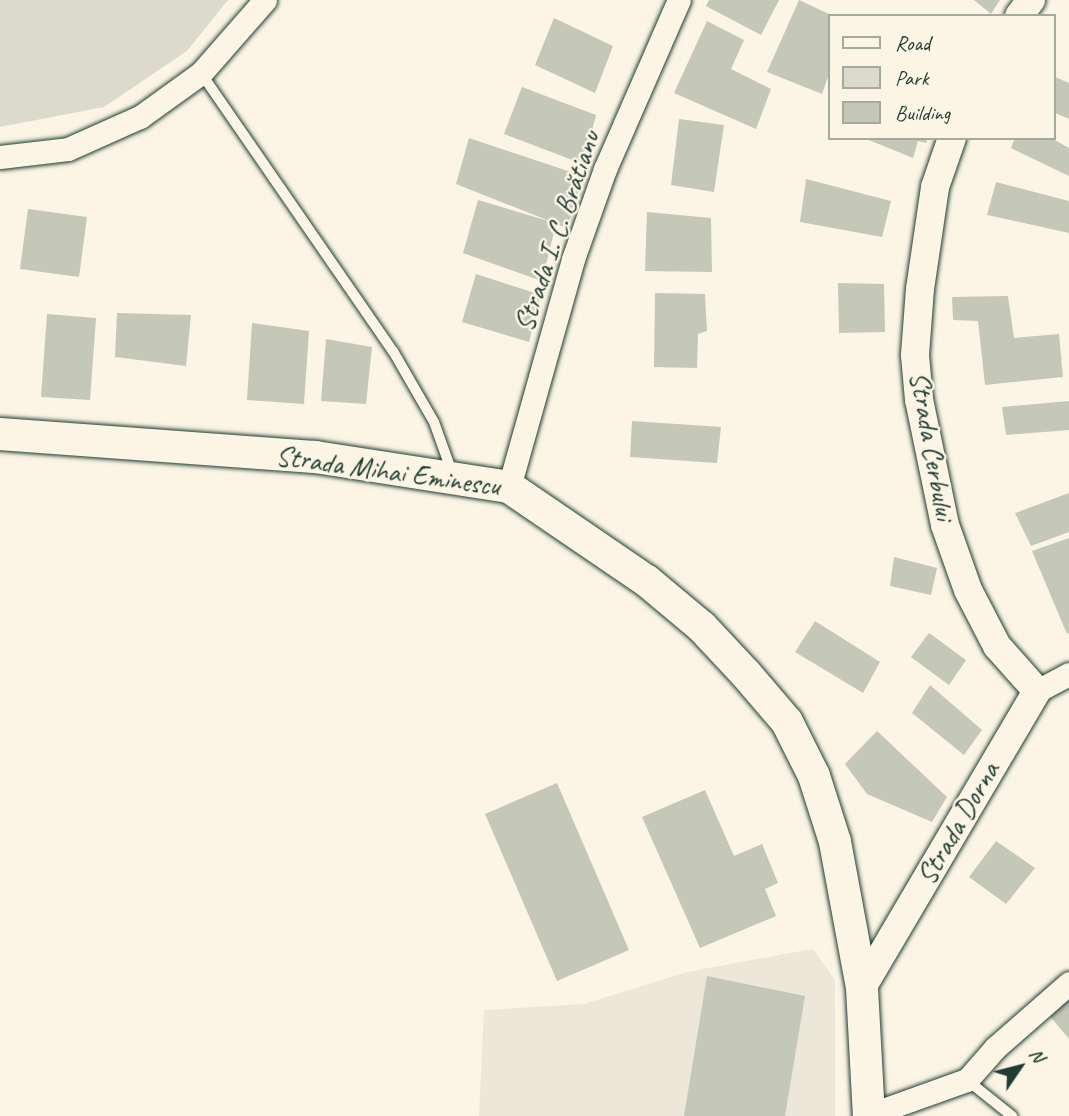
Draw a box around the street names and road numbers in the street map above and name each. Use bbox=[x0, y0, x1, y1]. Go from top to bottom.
street label: Strada I. C. Brătianu bbox=[507, 126, 607, 336]
street label: Strada Cerbului bbox=[902, 369, 962, 523]
street label: Strada Mihai Eminescu bbox=[275, 439, 501, 503]
street label: Strada Dorna bbox=[910, 756, 1006, 890]

